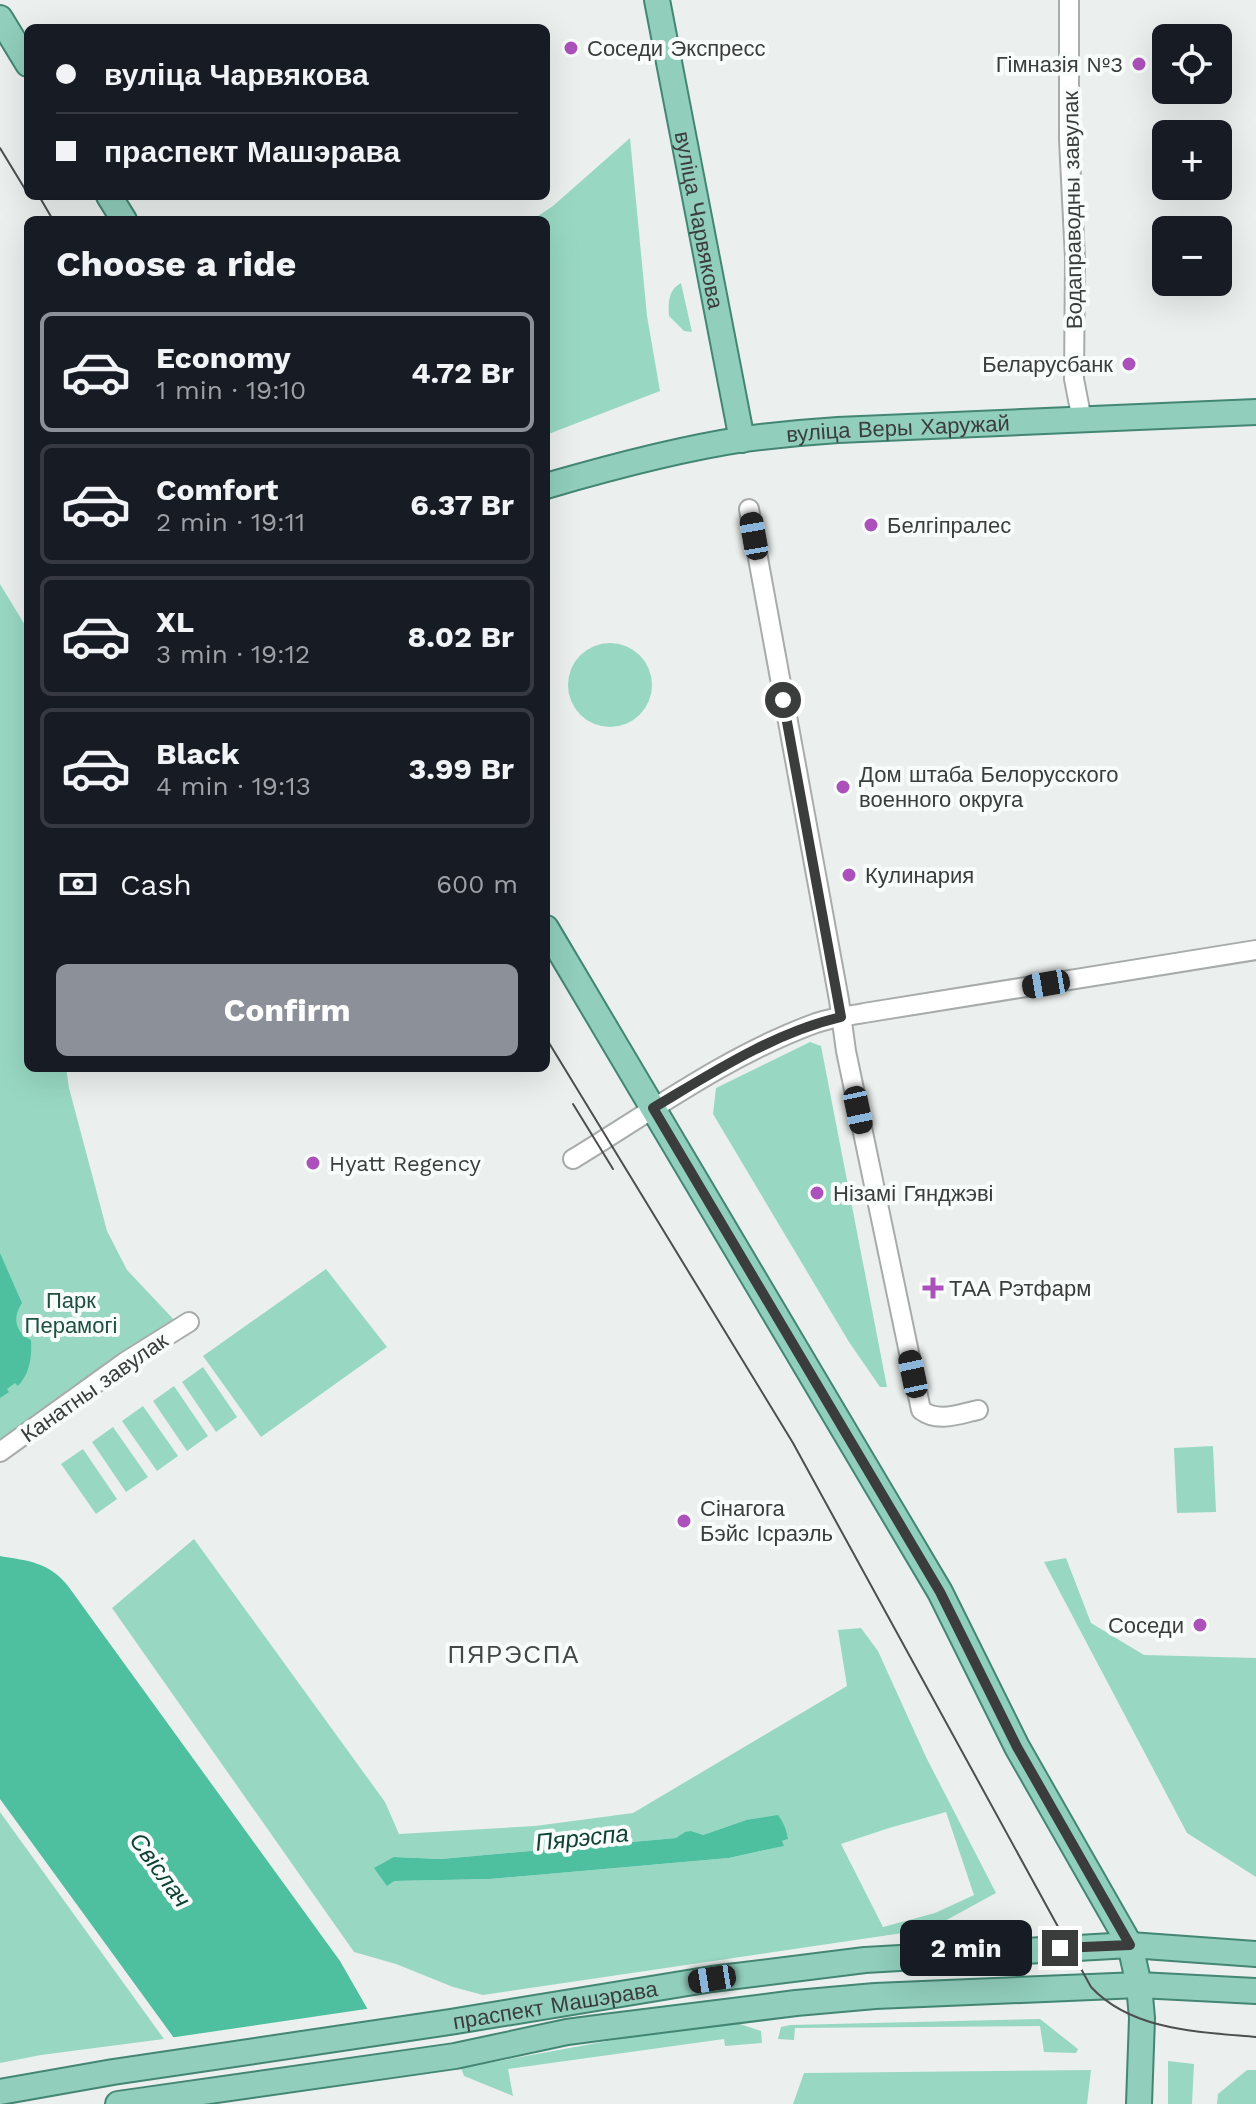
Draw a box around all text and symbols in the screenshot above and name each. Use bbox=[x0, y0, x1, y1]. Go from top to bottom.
map controls bbox=[1152, 24, 1232, 296]
button: locate bbox=[1152, 24, 1232, 104]
place label: Соседи Экспресс bbox=[587, 36, 766, 61]
marker: Соседи Экспресс bbox=[562, 39, 580, 57]
place label: Гімназія №3 bbox=[996, 52, 1123, 77]
marker: Гімназія №3 bbox=[1130, 55, 1148, 73]
text: вуліца Чарвякова bbox=[104, 57, 369, 92]
street label: Водаправодны завулак bbox=[1058, 90, 1087, 329]
button: + bbox=[1152, 120, 1232, 200]
street label: вуліца Чарвякова bbox=[670, 129, 729, 312]
text: праспект Машэрава bbox=[104, 134, 400, 169]
button: − bbox=[1152, 216, 1232, 296]
text: Choose a ride bbox=[56, 243, 296, 285]
icon: car bbox=[60, 336, 132, 408]
text: Economy bbox=[156, 340, 291, 375]
place label: Беларусбанк bbox=[982, 352, 1113, 377]
text: 4.72 Br bbox=[411, 355, 514, 390]
marker: Беларусбанк bbox=[1120, 355, 1138, 373]
text: 1 min · 19:10 bbox=[156, 375, 306, 405]
street label: вуліца Веры Харужай bbox=[785, 411, 1010, 447]
icon: car bbox=[60, 468, 132, 540]
text: Comfort bbox=[156, 472, 278, 507]
text: 6.37 Br bbox=[410, 487, 514, 522]
text: 2 min · 19:11 bbox=[156, 507, 305, 537]
car bbox=[738, 510, 770, 562]
place label: Белгіпралес bbox=[887, 513, 1011, 538]
marker: Белгіпралес bbox=[862, 516, 880, 534]
icon: car bbox=[60, 600, 132, 672]
text: XL bbox=[156, 604, 194, 639]
text: 8.02 Br bbox=[408, 619, 514, 654]
text: 3 min · 19:12 bbox=[156, 639, 310, 669]
route start bbox=[765, 682, 801, 718]
icon: car bbox=[60, 732, 132, 804]
text: Black bbox=[156, 736, 240, 771]
text: 3.99 Br bbox=[409, 751, 514, 786]
place label: Дом штаба Белорусского военного округа bbox=[859, 762, 1118, 812]
text: 4 min · 19:13 bbox=[156, 771, 311, 801]
marker: Дом штаба Белорусского военного округа bbox=[834, 778, 852, 796]
icon: cash bbox=[56, 862, 100, 906]
place label: Кулинария bbox=[865, 863, 974, 888]
marker: Кулинария bbox=[840, 866, 858, 884]
text: Cash bbox=[120, 867, 192, 902]
text: 600 m bbox=[436, 869, 518, 899]
button: Confirm bbox=[56, 964, 518, 1056]
car bbox=[1020, 968, 1072, 1000]
car bbox=[841, 1084, 875, 1136]
place label: Hyatt Regency bbox=[329, 1151, 482, 1176]
marker: Hyatt Regency bbox=[304, 1154, 322, 1172]
place label: Нізамі Гянджэві bbox=[833, 1181, 993, 1206]
marker: Нізамі Гянджэві bbox=[808, 1184, 826, 1202]
place label: ТАА Рэтфарм bbox=[949, 1276, 1091, 1301]
marker: ТАА Рэтфарм bbox=[924, 1279, 942, 1297]
park label: Парк Перамогі bbox=[25, 1288, 117, 1338]
street label: Канатны завулак bbox=[16, 1327, 173, 1447]
car bbox=[896, 1348, 930, 1400]
place label: Сінагога Бэйс Ісраэль bbox=[700, 1496, 833, 1546]
marker: Сінагога Бэйс Ісраэль bbox=[675, 1512, 693, 1530]
place label: Соседи bbox=[1108, 1613, 1184, 1638]
marker: Соседи bbox=[1191, 1616, 1209, 1634]
district label: ПЯРЭСПА bbox=[448, 1641, 580, 1669]
water label: Пярэспа bbox=[534, 1819, 630, 1857]
water label: Свіслач bbox=[124, 1827, 196, 1913]
callout: 2 min bbox=[900, 1920, 1032, 1976]
route end bbox=[1042, 1930, 1078, 1966]
text: 2 min bbox=[930, 1933, 1002, 1963]
car bbox=[686, 1963, 738, 1995]
street label: праспект Машэрава bbox=[451, 1976, 660, 2034]

